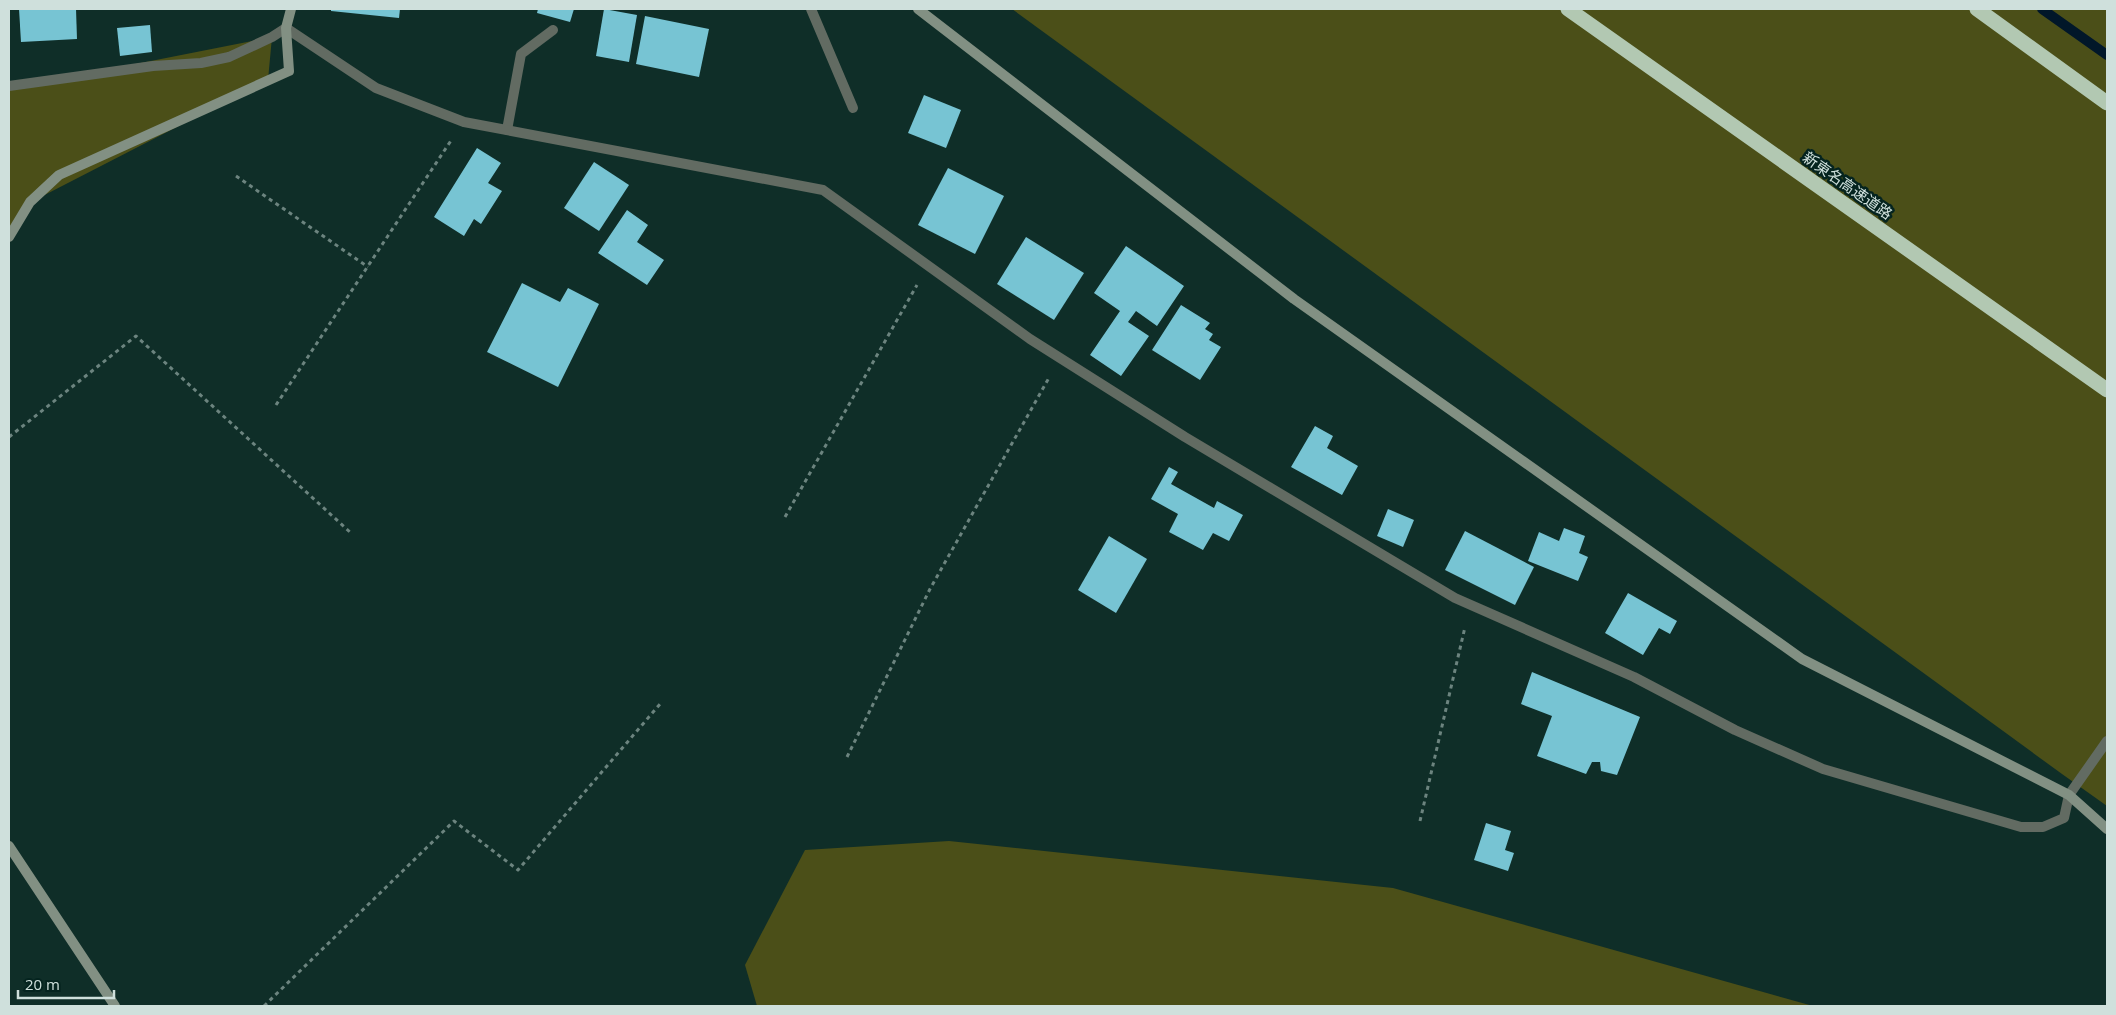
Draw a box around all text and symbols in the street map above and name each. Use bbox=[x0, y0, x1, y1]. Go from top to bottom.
street label: 新東名高速道路 bbox=[1799, 147, 1897, 223]
scale bar bbox=[18, 968, 114, 1000]
text: 20 m bbox=[25, 974, 60, 994]

